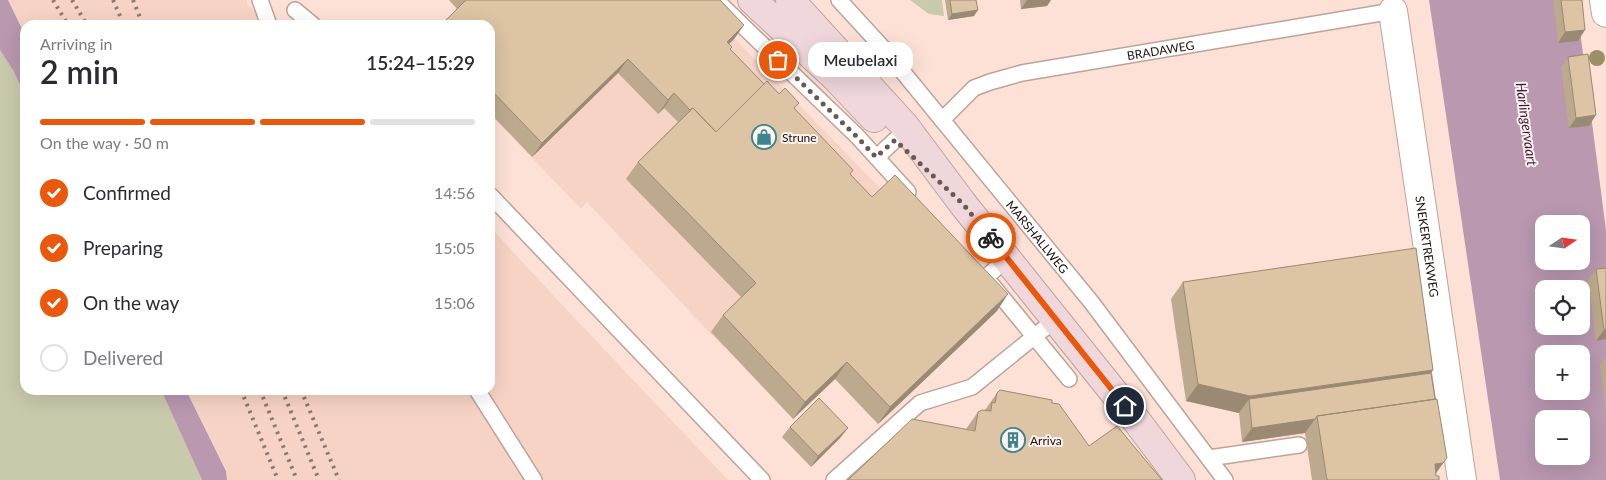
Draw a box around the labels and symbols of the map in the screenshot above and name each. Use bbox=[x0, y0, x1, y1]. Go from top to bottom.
street label: BRADAWEG bbox=[1126, 37, 1195, 63]
pin bbox=[757, 39, 799, 81]
callout: Meubelaxi bbox=[808, 42, 913, 78]
water label: Harlingervaart bbox=[1513, 81, 1541, 167]
shop icon: Strune bbox=[751, 124, 777, 150]
place label: Strune bbox=[782, 130, 817, 145]
street label: SNEKERTREKWEG bbox=[1413, 195, 1443, 298]
street label: MARSHALLWEG bbox=[1003, 197, 1072, 276]
courier bbox=[966, 213, 1016, 263]
north arrow bbox=[1535, 215, 1590, 270]
pin bbox=[1104, 385, 1146, 427]
building icon: Arriva bbox=[1000, 427, 1026, 453]
place label: Arriva bbox=[1030, 433, 1062, 448]

